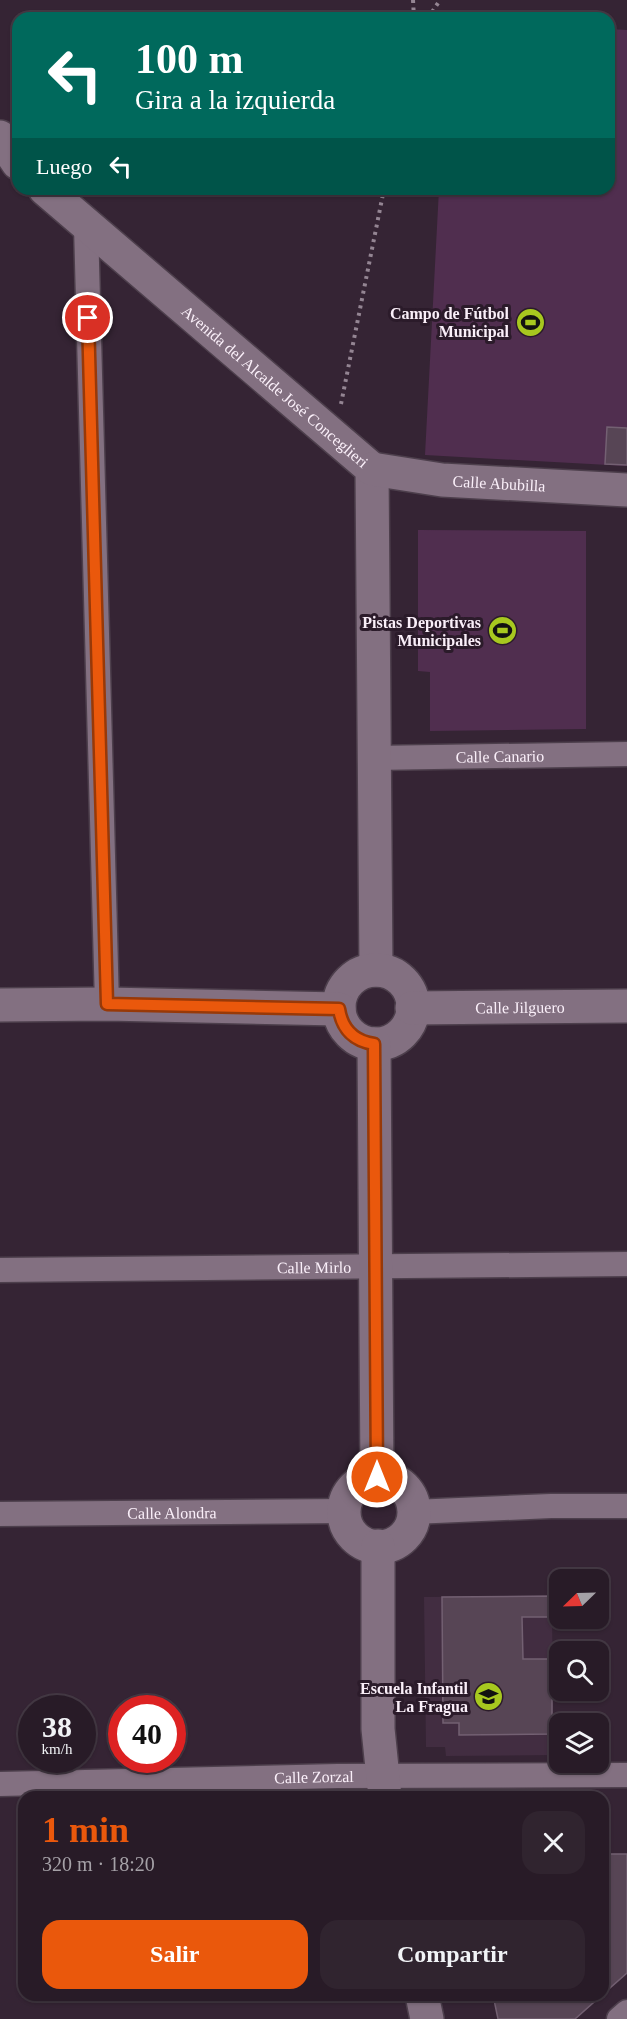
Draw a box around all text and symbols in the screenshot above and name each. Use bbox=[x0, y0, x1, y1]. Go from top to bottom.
icon: left bbox=[36, 36, 114, 114]
text: 100 m bbox=[135, 36, 244, 82]
text: Gira a la izquierda bbox=[135, 85, 335, 115]
icon: left bbox=[104, 150, 137, 183]
text: Luego bbox=[36, 154, 92, 179]
pin bbox=[62, 292, 113, 343]
icon: arrive bbox=[71, 301, 104, 334]
street label: Avenida del Alcalde José Conceglieri bbox=[178, 302, 372, 471]
place label: Campo de Fútbol Municipal bbox=[390, 305, 510, 341]
sports icon: Campo de Fútbol Municipal bbox=[514, 306, 546, 338]
street label: Calle Abubilla bbox=[452, 473, 546, 495]
place label: Pistas Deportivas Municipales bbox=[362, 614, 481, 650]
sports icon: Pistas Deportivas Municipales bbox=[486, 615, 518, 647]
street label: Calle Canario bbox=[456, 747, 544, 766]
street label: Calle Jilguero bbox=[475, 999, 565, 1017]
street label: Calle Mirlo bbox=[277, 1259, 351, 1276]
position arrow bbox=[345, 1445, 409, 1509]
street label: Calle Alondra bbox=[127, 1504, 217, 1522]
north arrow bbox=[549, 1569, 609, 1629]
map controls bbox=[549, 1569, 609, 1773]
button: search bbox=[549, 1641, 609, 1701]
place label: Escuela Infantil La Fragua bbox=[360, 1680, 469, 1716]
school or university icon: Escuela Infantil La Fragua bbox=[473, 1681, 505, 1713]
speed limit sign: 40 bbox=[108, 1695, 186, 1773]
text: 38 bbox=[42, 1710, 72, 1743]
button: layers bbox=[549, 1713, 609, 1773]
text: km/h bbox=[42, 1741, 72, 1757]
street label: Calle Zorzal bbox=[274, 1768, 354, 1787]
text: 1 min bbox=[42, 1810, 129, 1850]
button: close bbox=[522, 1811, 585, 1874]
text: 320 m · 18:20 bbox=[42, 1853, 155, 1875]
button: Salir bbox=[42, 1920, 308, 1989]
button: Compartir bbox=[320, 1920, 585, 1989]

